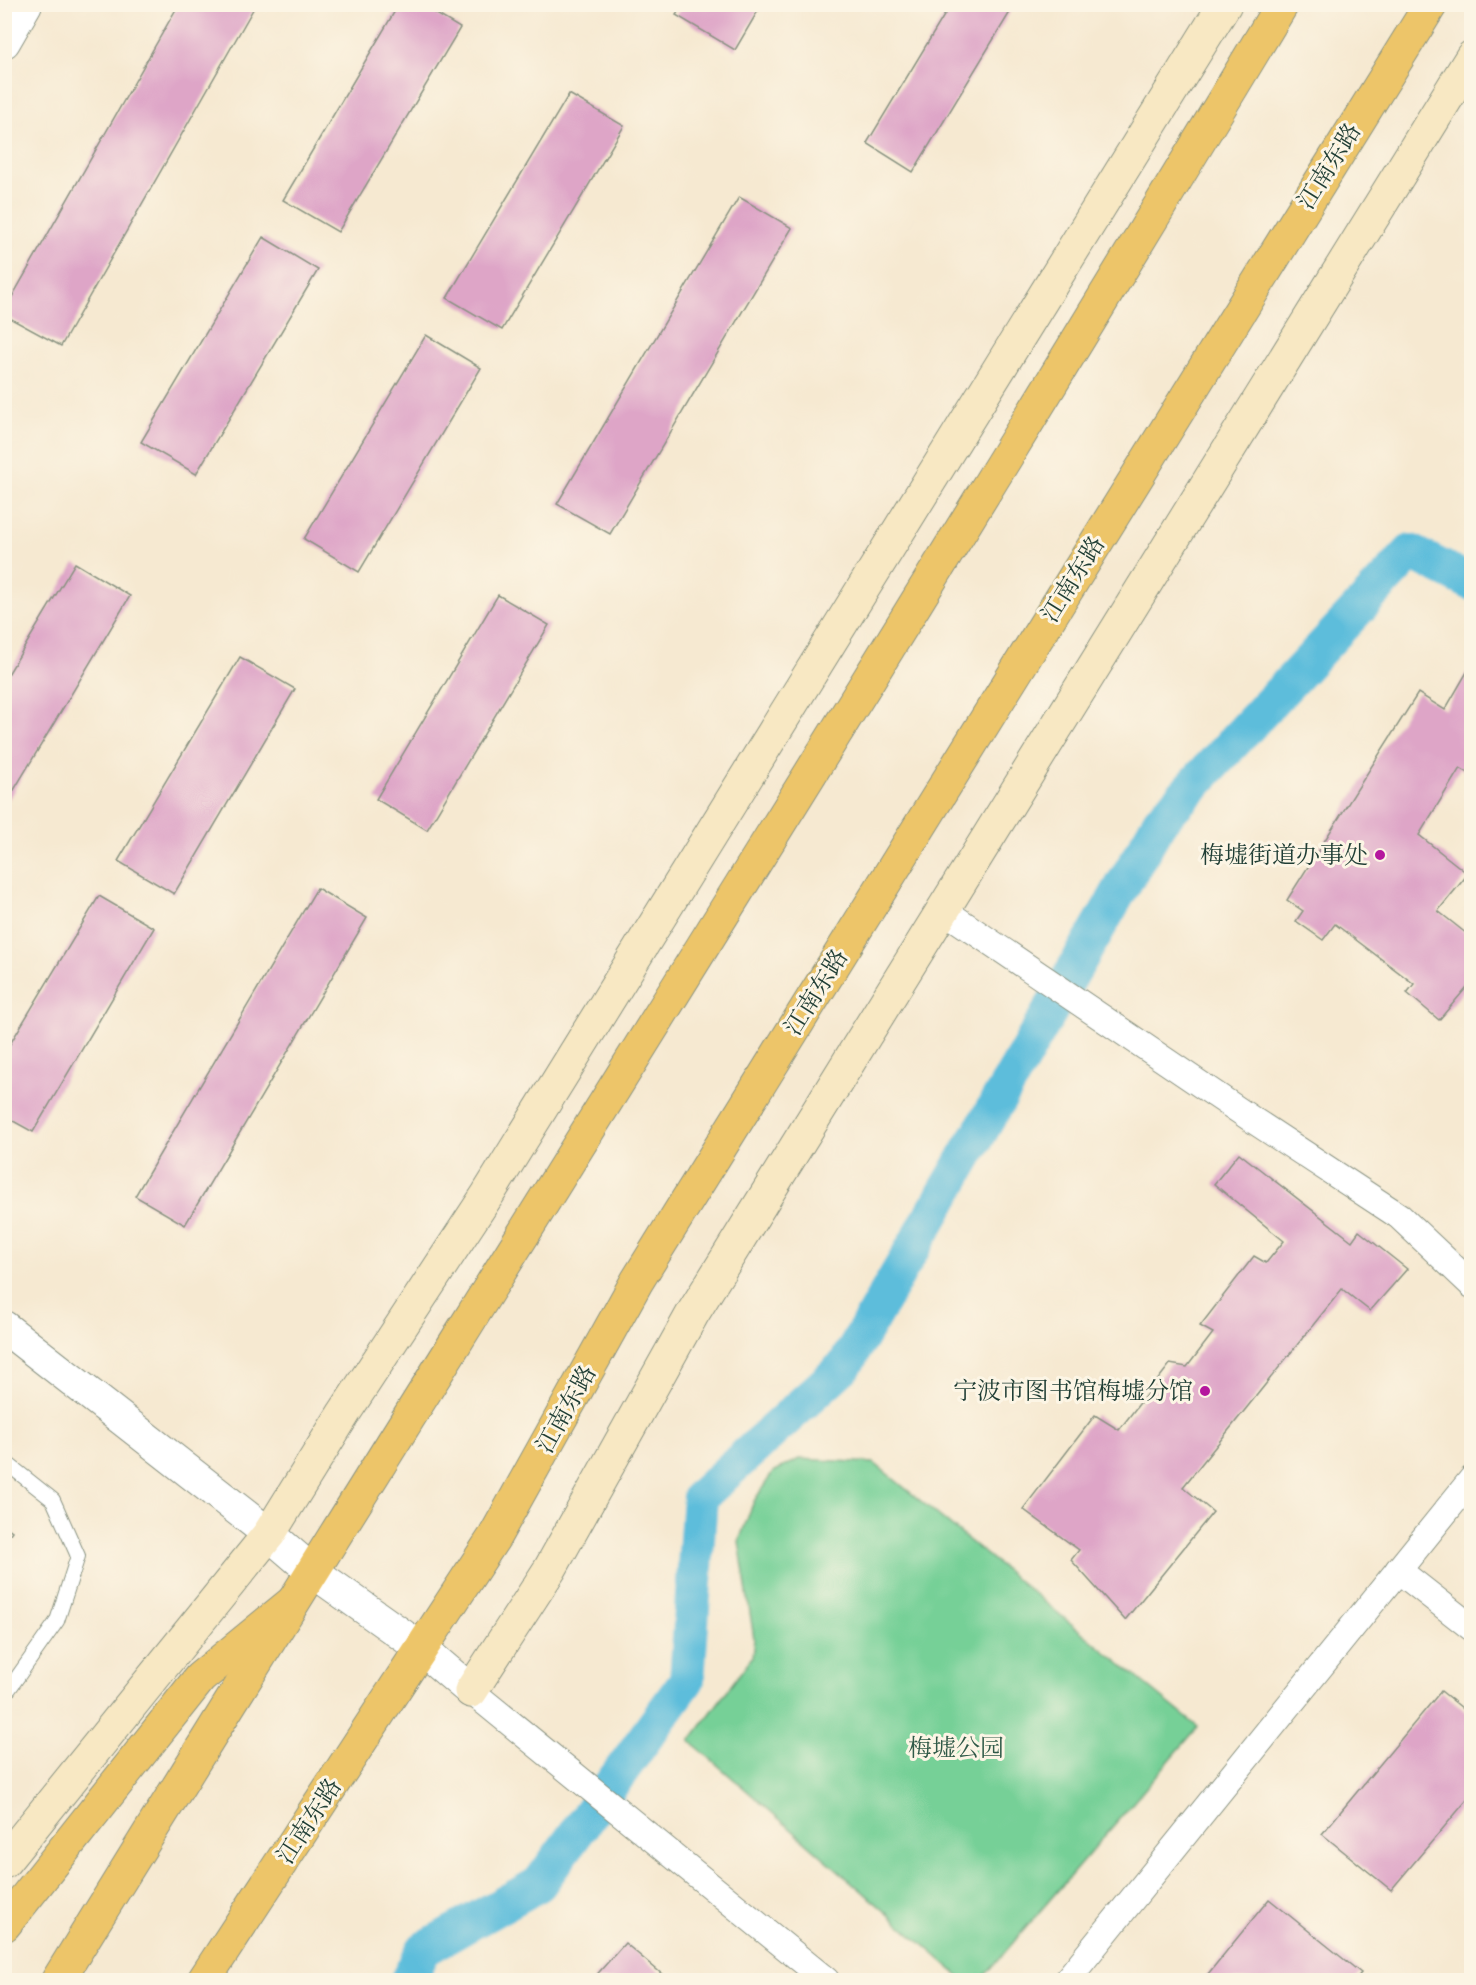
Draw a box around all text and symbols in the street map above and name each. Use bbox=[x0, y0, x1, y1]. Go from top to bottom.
street label: 江南东路 bbox=[1290, 117, 1368, 215]
street label: 江南东路 bbox=[1034, 530, 1112, 628]
place label: 梅墟街道办事处 bbox=[1200, 839, 1368, 871]
marker: 梅墟街道办事处 bbox=[1373, 848, 1387, 862]
street label: 江南东路 bbox=[777, 943, 855, 1041]
street label: 江南东路 bbox=[529, 1359, 603, 1459]
place label: 宁波市图书馆梅墟分馆 bbox=[953, 1375, 1193, 1407]
marker: 宁波市图书馆梅墟分馆 bbox=[1198, 1384, 1212, 1398]
park label: 梅墟公园 bbox=[908, 1732, 1004, 1764]
street label: 江南东路 bbox=[269, 1772, 349, 1870]

